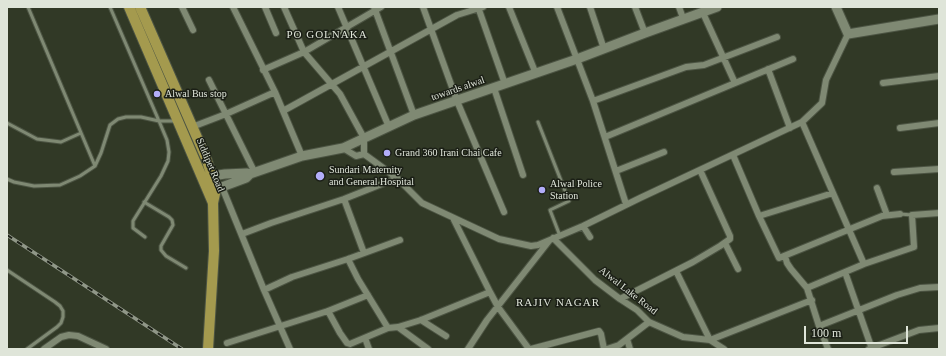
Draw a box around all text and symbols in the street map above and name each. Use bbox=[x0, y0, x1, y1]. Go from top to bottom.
district label: PO GOLNAKA bbox=[286, 28, 368, 42]
street label: towards alwal bbox=[430, 74, 486, 104]
place label: Alwal Bus stop bbox=[165, 88, 227, 100]
marker: Alwal Bus stop bbox=[152, 89, 162, 99]
street label: Siddipet Road bbox=[193, 136, 227, 194]
place label: Grand 360 Irani Chai Cafe bbox=[395, 147, 502, 159]
marker: Grand 360 Irani Chai Cafe bbox=[382, 148, 392, 158]
place label: Sundari Maternity and General Hospital bbox=[329, 164, 414, 188]
marker: Sundari Maternity and General Hospital bbox=[314, 170, 326, 182]
place label: Alwal Police Station bbox=[550, 178, 602, 202]
marker: Alwal Police Station bbox=[537, 185, 547, 195]
street label: Alwal Lake Road bbox=[597, 265, 659, 317]
district label: RAJIV NAGAR bbox=[516, 296, 600, 310]
scale bar bbox=[806, 318, 910, 344]
text: 100 m bbox=[811, 326, 841, 340]

